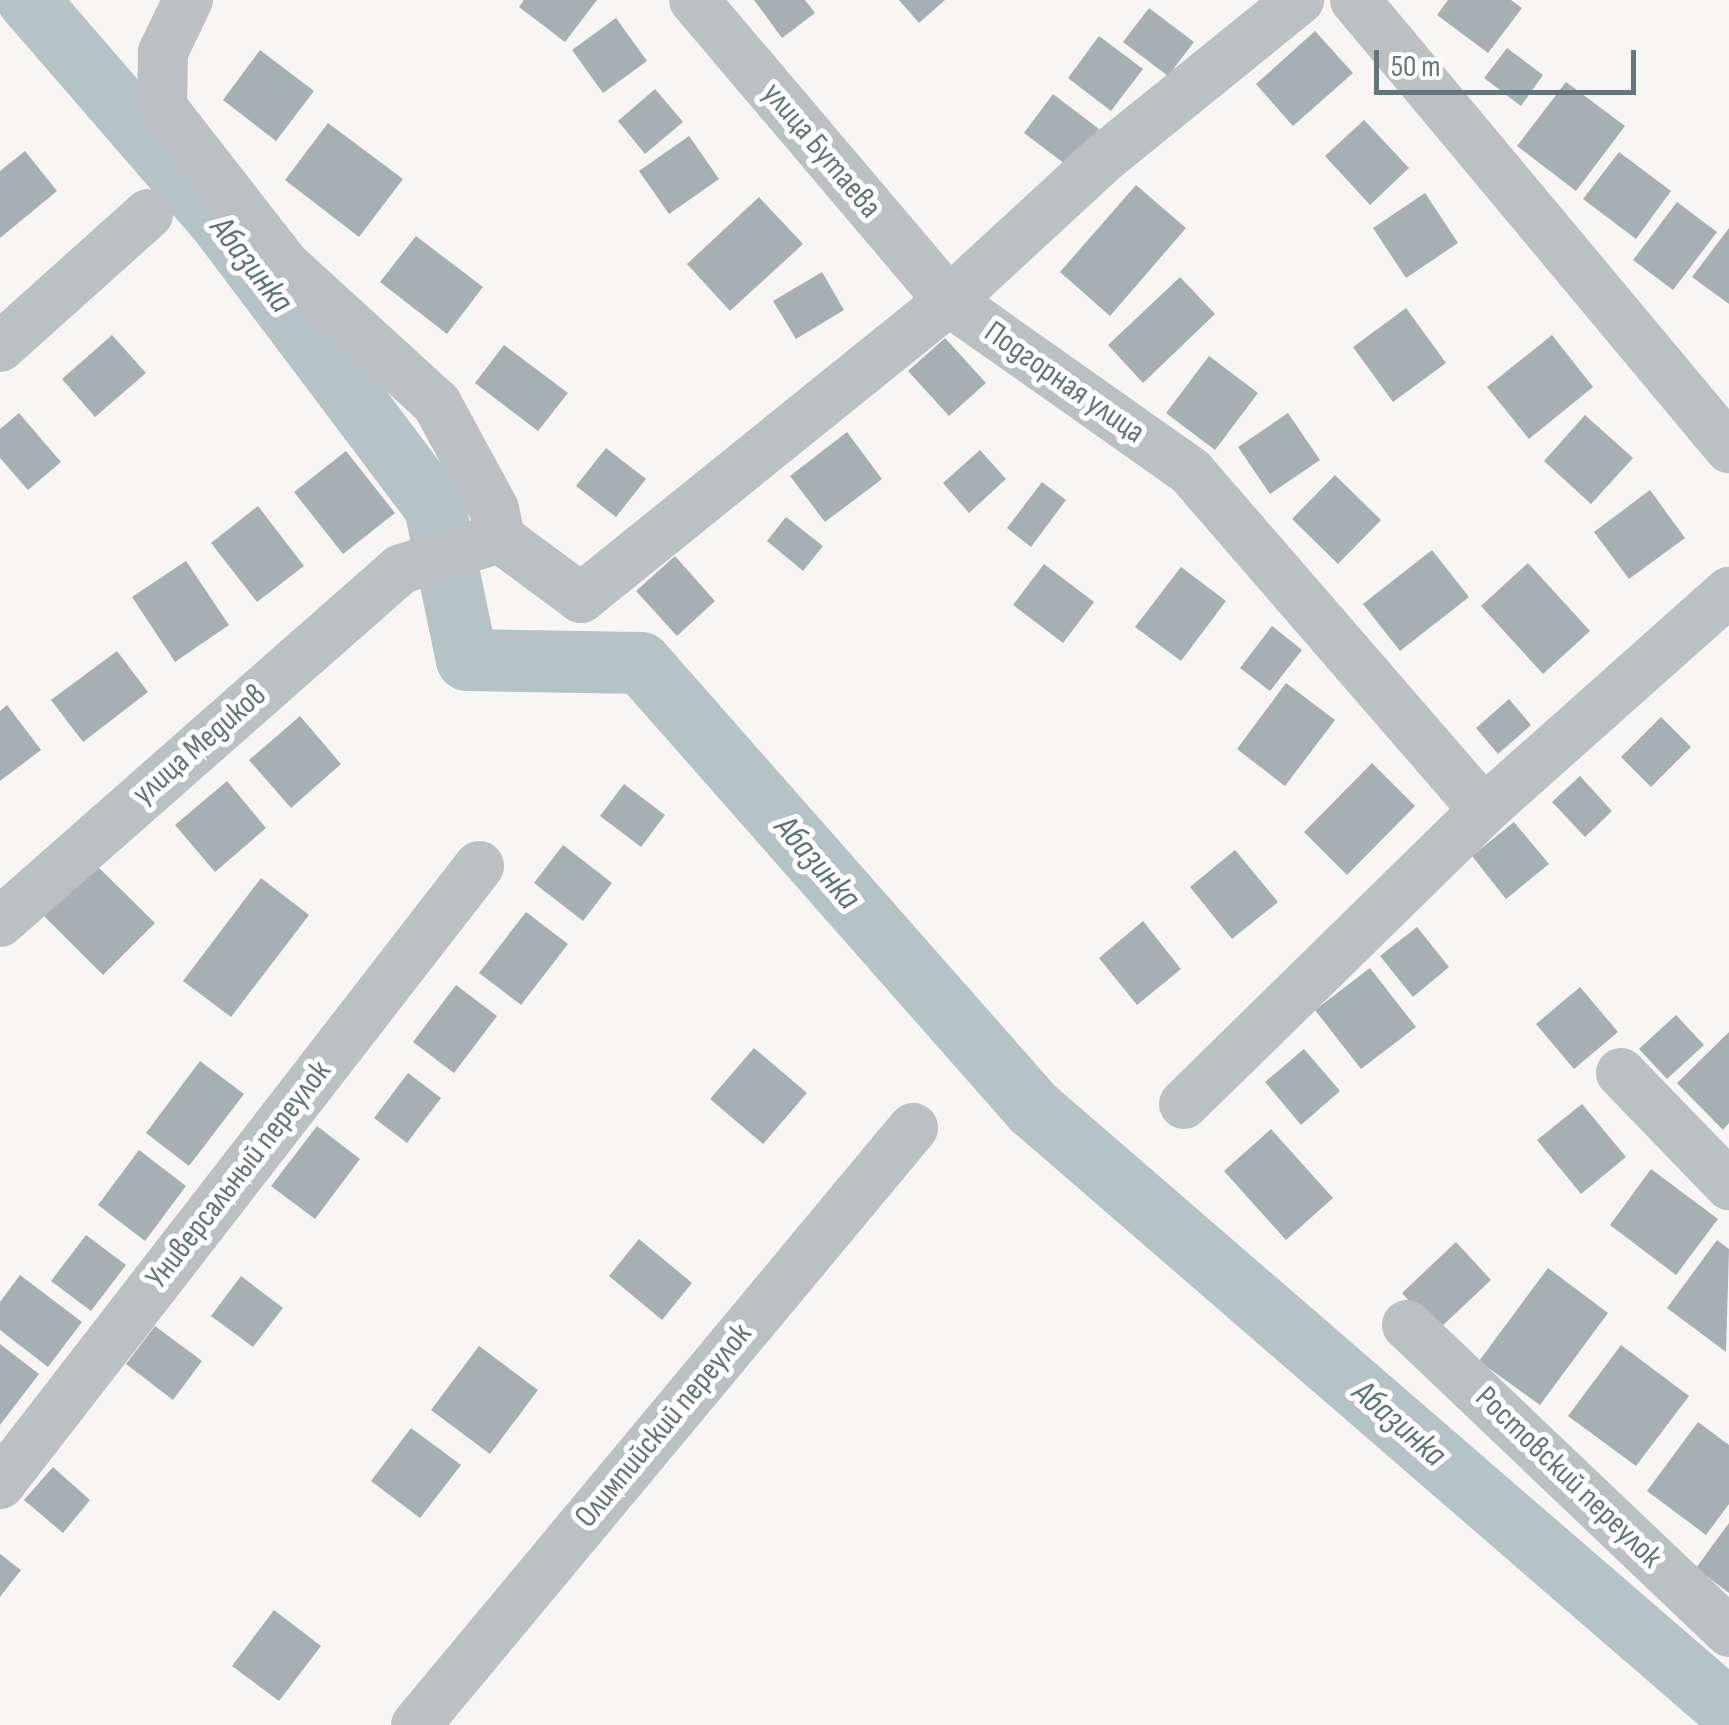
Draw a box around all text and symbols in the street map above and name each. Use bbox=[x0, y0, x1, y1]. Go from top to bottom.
scale bar bbox=[1379, 30, 1642, 92]
text: 50 m bbox=[1391, 49, 1440, 85]
street label: улица Бутаева bbox=[753, 76, 889, 226]
water label: Абазинка bbox=[200, 208, 302, 322]
street label: Подгорная улица bbox=[976, 314, 1152, 452]
street label: улица Медиков bbox=[125, 677, 275, 813]
water label: Абазинка bbox=[765, 807, 869, 919]
street label: Универсальный переулок bbox=[138, 1054, 340, 1296]
street label: Олимпийский переулок bbox=[567, 1316, 761, 1536]
water label: Абазинка bbox=[1343, 1372, 1455, 1476]
street label: Ростовский переулок bbox=[1467, 1379, 1669, 1577]

